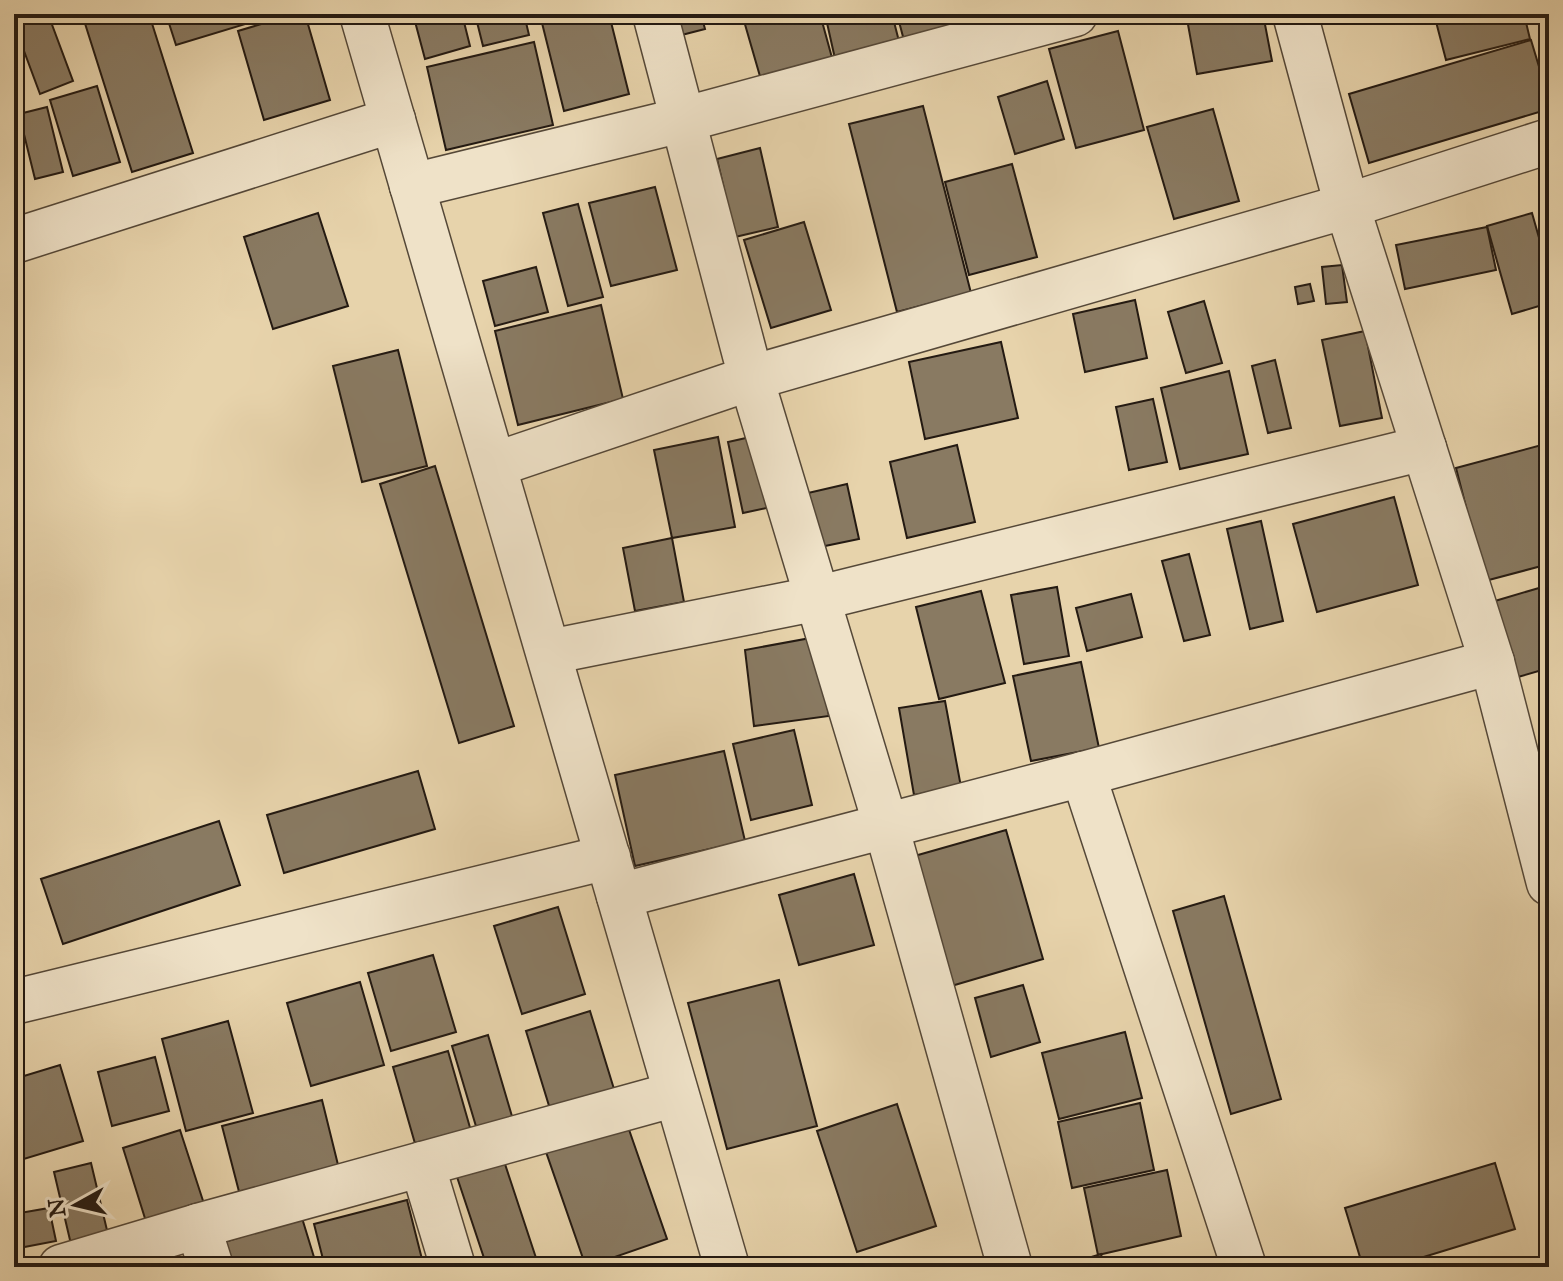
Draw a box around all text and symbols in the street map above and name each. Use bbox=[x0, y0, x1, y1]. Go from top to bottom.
north arrow bbox=[36, 1165, 116, 1245]
text: N bbox=[42, 1196, 71, 1219]

